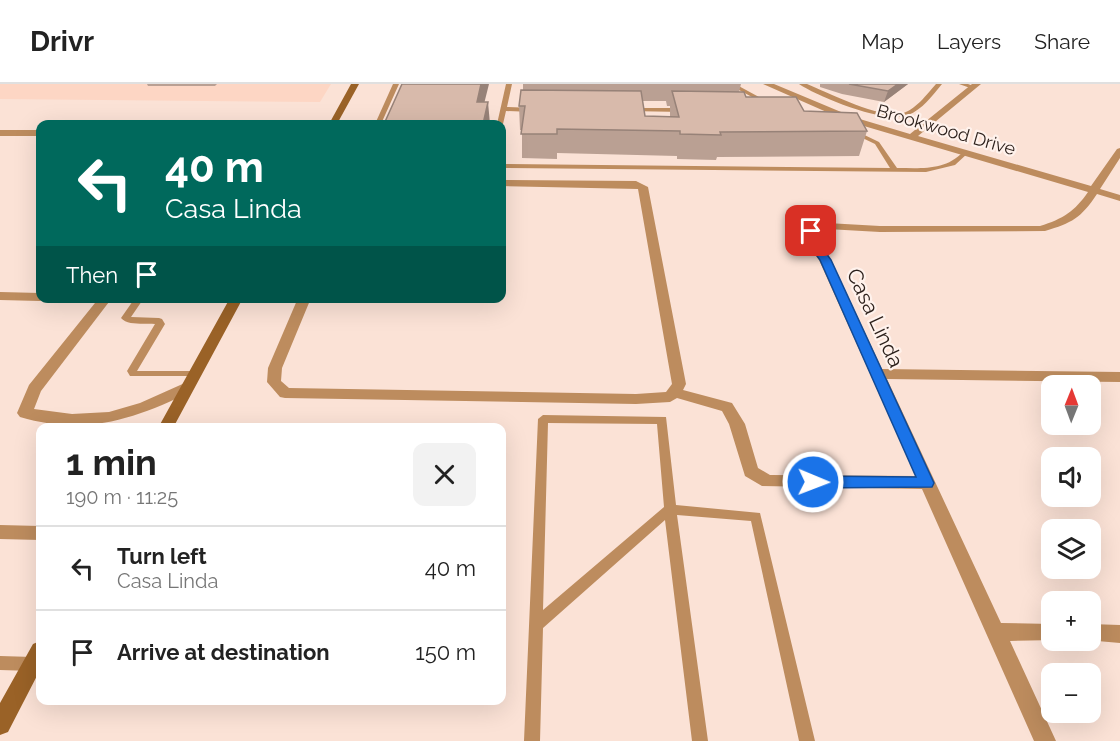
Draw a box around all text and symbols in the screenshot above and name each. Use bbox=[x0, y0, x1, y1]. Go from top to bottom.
text: Drivr bbox=[30, 25, 94, 58]
text: Map bbox=[861, 29, 904, 54]
text: Layers bbox=[937, 29, 1001, 54]
text: Share bbox=[1034, 29, 1090, 54]
street label: Brookwood Drive bbox=[874, 100, 1018, 159]
text: 40 m bbox=[165, 143, 264, 192]
icon: left bbox=[66, 144, 144, 222]
text: Casa Linda bbox=[165, 193, 302, 224]
pin bbox=[785, 205, 836, 256]
icon: arrive bbox=[794, 214, 827, 247]
icon: arrive bbox=[130, 258, 163, 291]
text: Then bbox=[66, 262, 118, 288]
street label: Casa Linda bbox=[842, 264, 909, 371]
north arrow bbox=[1041, 375, 1101, 435]
map controls bbox=[1041, 375, 1101, 723]
text: 1 min bbox=[66, 441, 157, 483]
button: close bbox=[413, 443, 476, 506]
button: sound bbox=[1041, 447, 1101, 507]
position arrow bbox=[781, 450, 845, 514]
text: 190 m · 11:25 bbox=[66, 485, 178, 509]
button: layers bbox=[1041, 519, 1101, 579]
text: Turn left bbox=[117, 543, 207, 569]
icon: left bbox=[66, 552, 99, 585]
text: 40 m bbox=[425, 555, 476, 581]
text: Casa Linda bbox=[117, 569, 218, 593]
button: + bbox=[1041, 591, 1101, 651]
icon: arrive bbox=[66, 636, 99, 669]
text: Arrive at destination bbox=[117, 639, 330, 665]
text: 150 m bbox=[415, 639, 476, 665]
button: − bbox=[1041, 663, 1101, 723]

